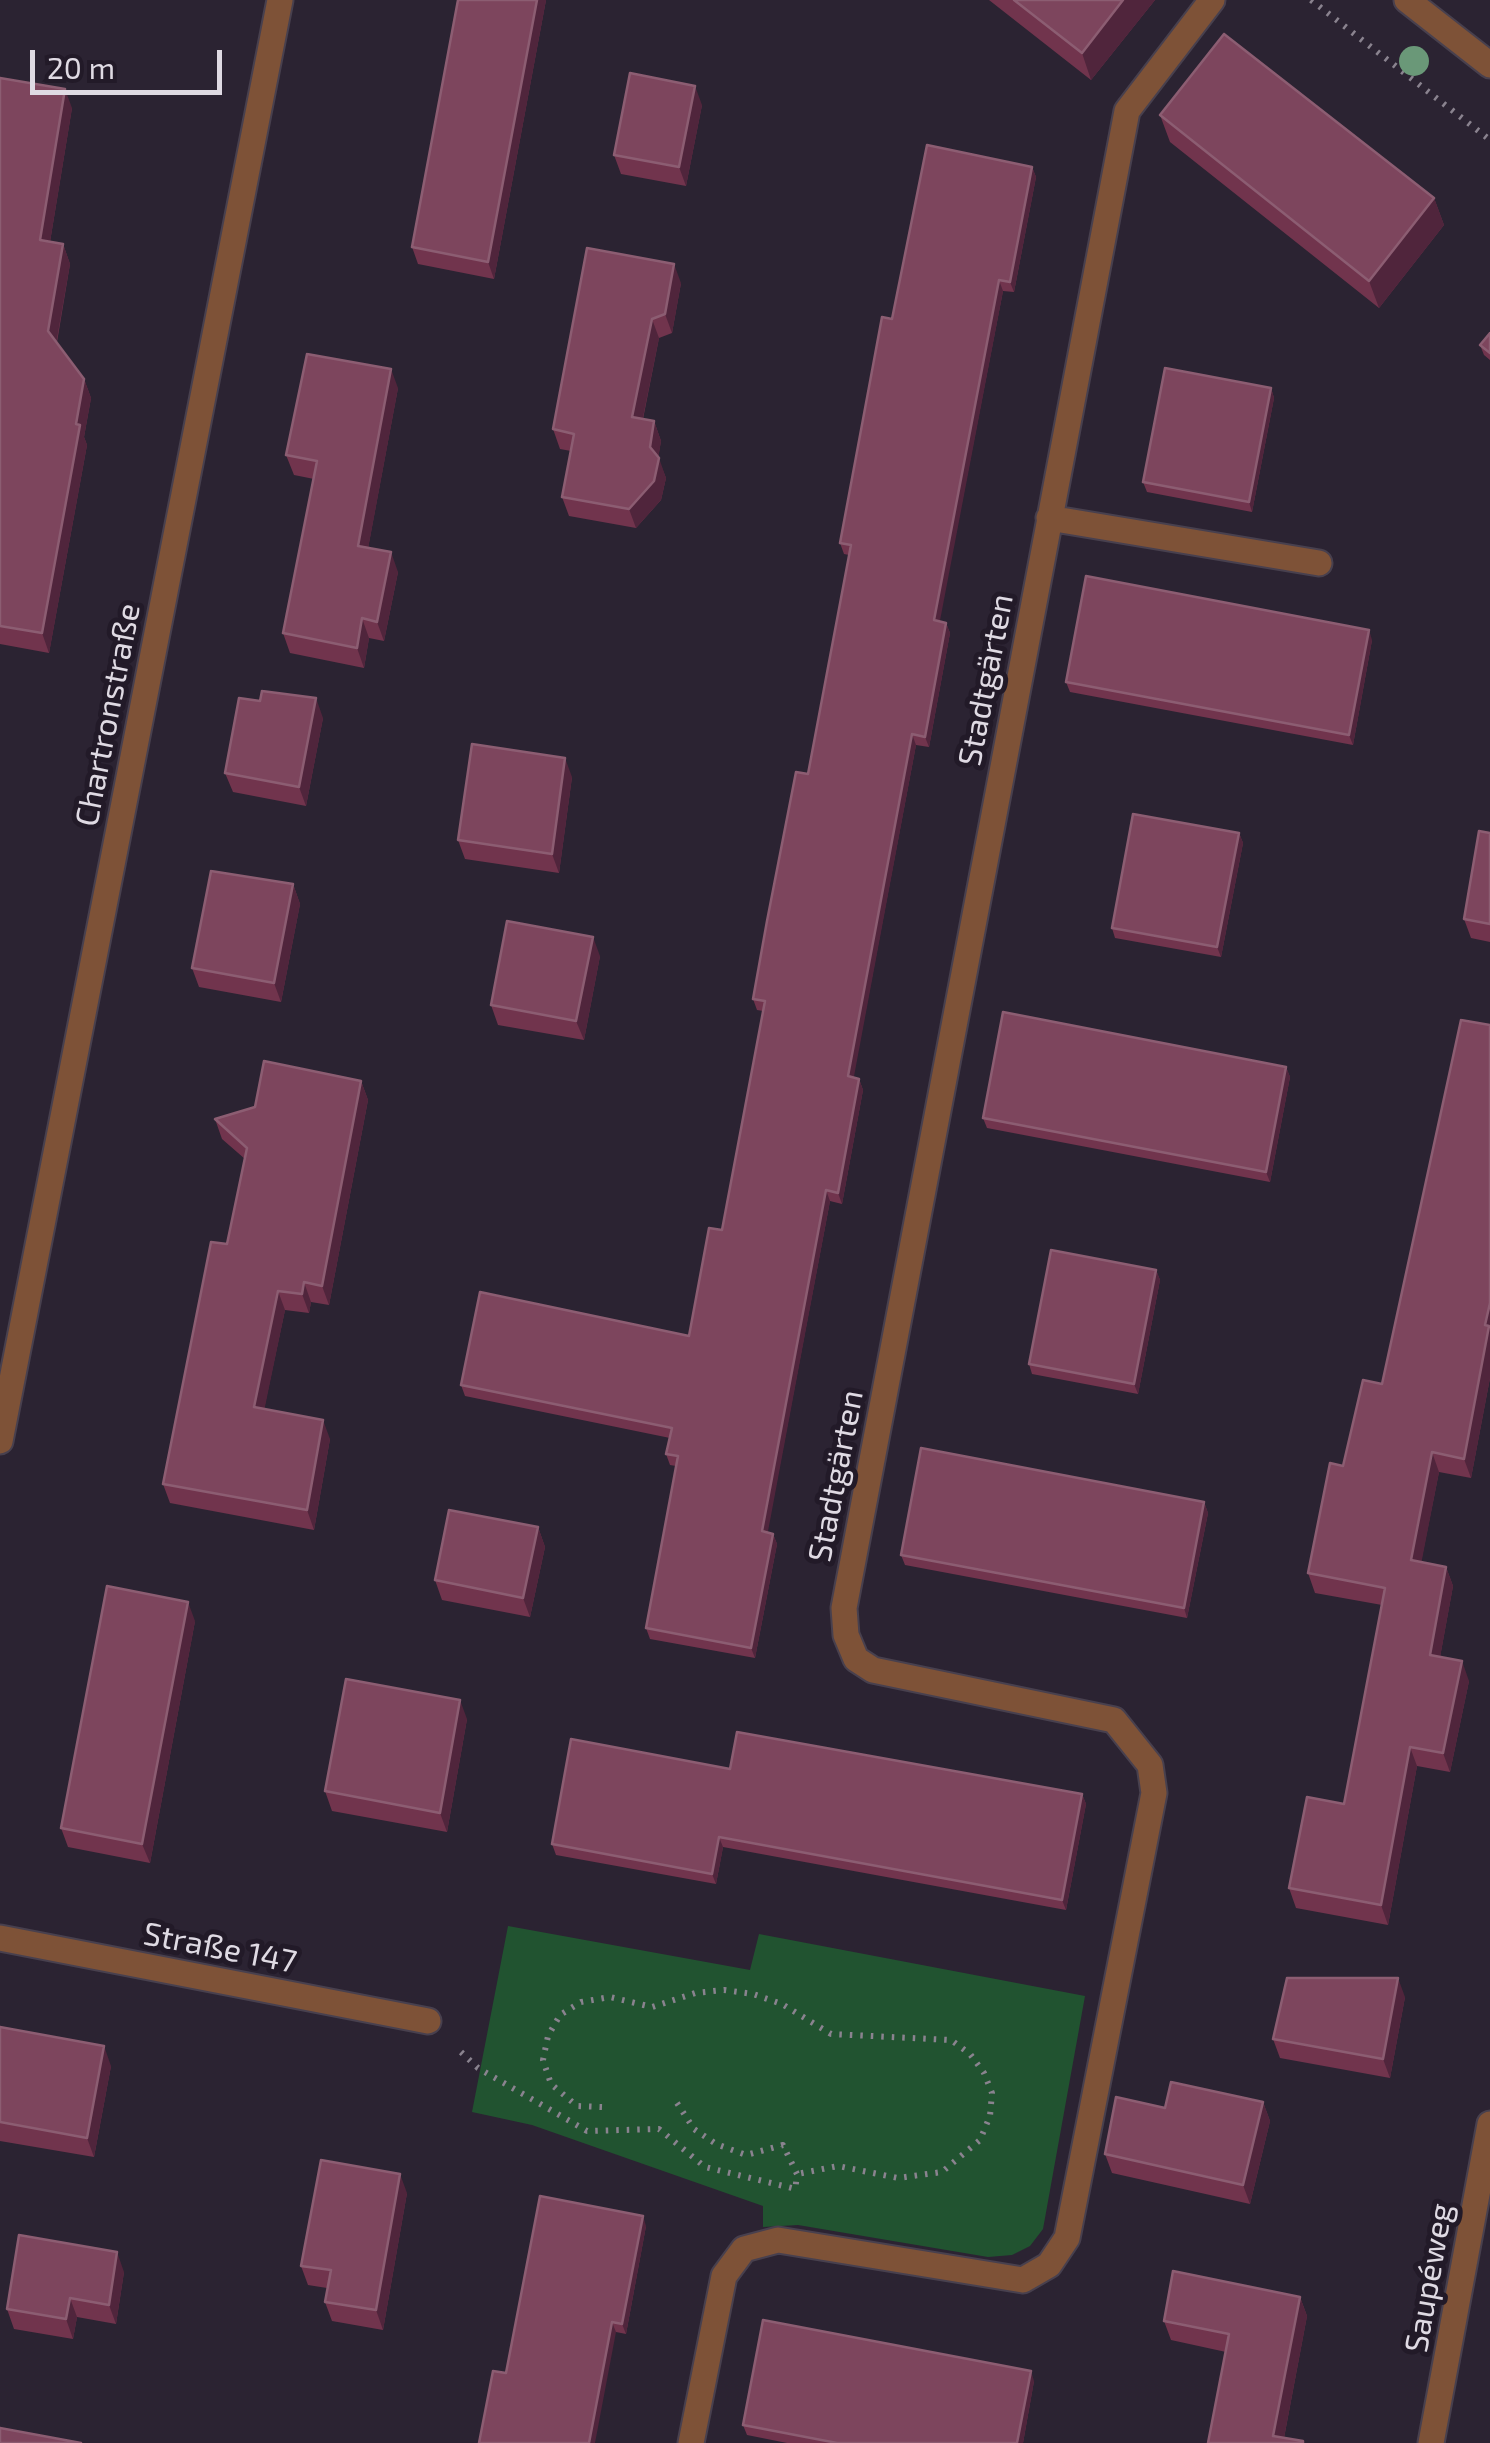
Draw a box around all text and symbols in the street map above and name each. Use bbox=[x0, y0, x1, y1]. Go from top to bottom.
scale bar bbox=[35, 30, 228, 92]
text: 20 m bbox=[47, 49, 115, 85]
street label: Stadtgärten bbox=[951, 591, 1021, 769]
street label: Chartronstraße bbox=[68, 600, 148, 830]
street label: Stadtgärten bbox=[801, 1387, 871, 1565]
street label: Straße 147 bbox=[140, 1914, 300, 1982]
street label: Saupéweg bbox=[1397, 2200, 1461, 2356]

